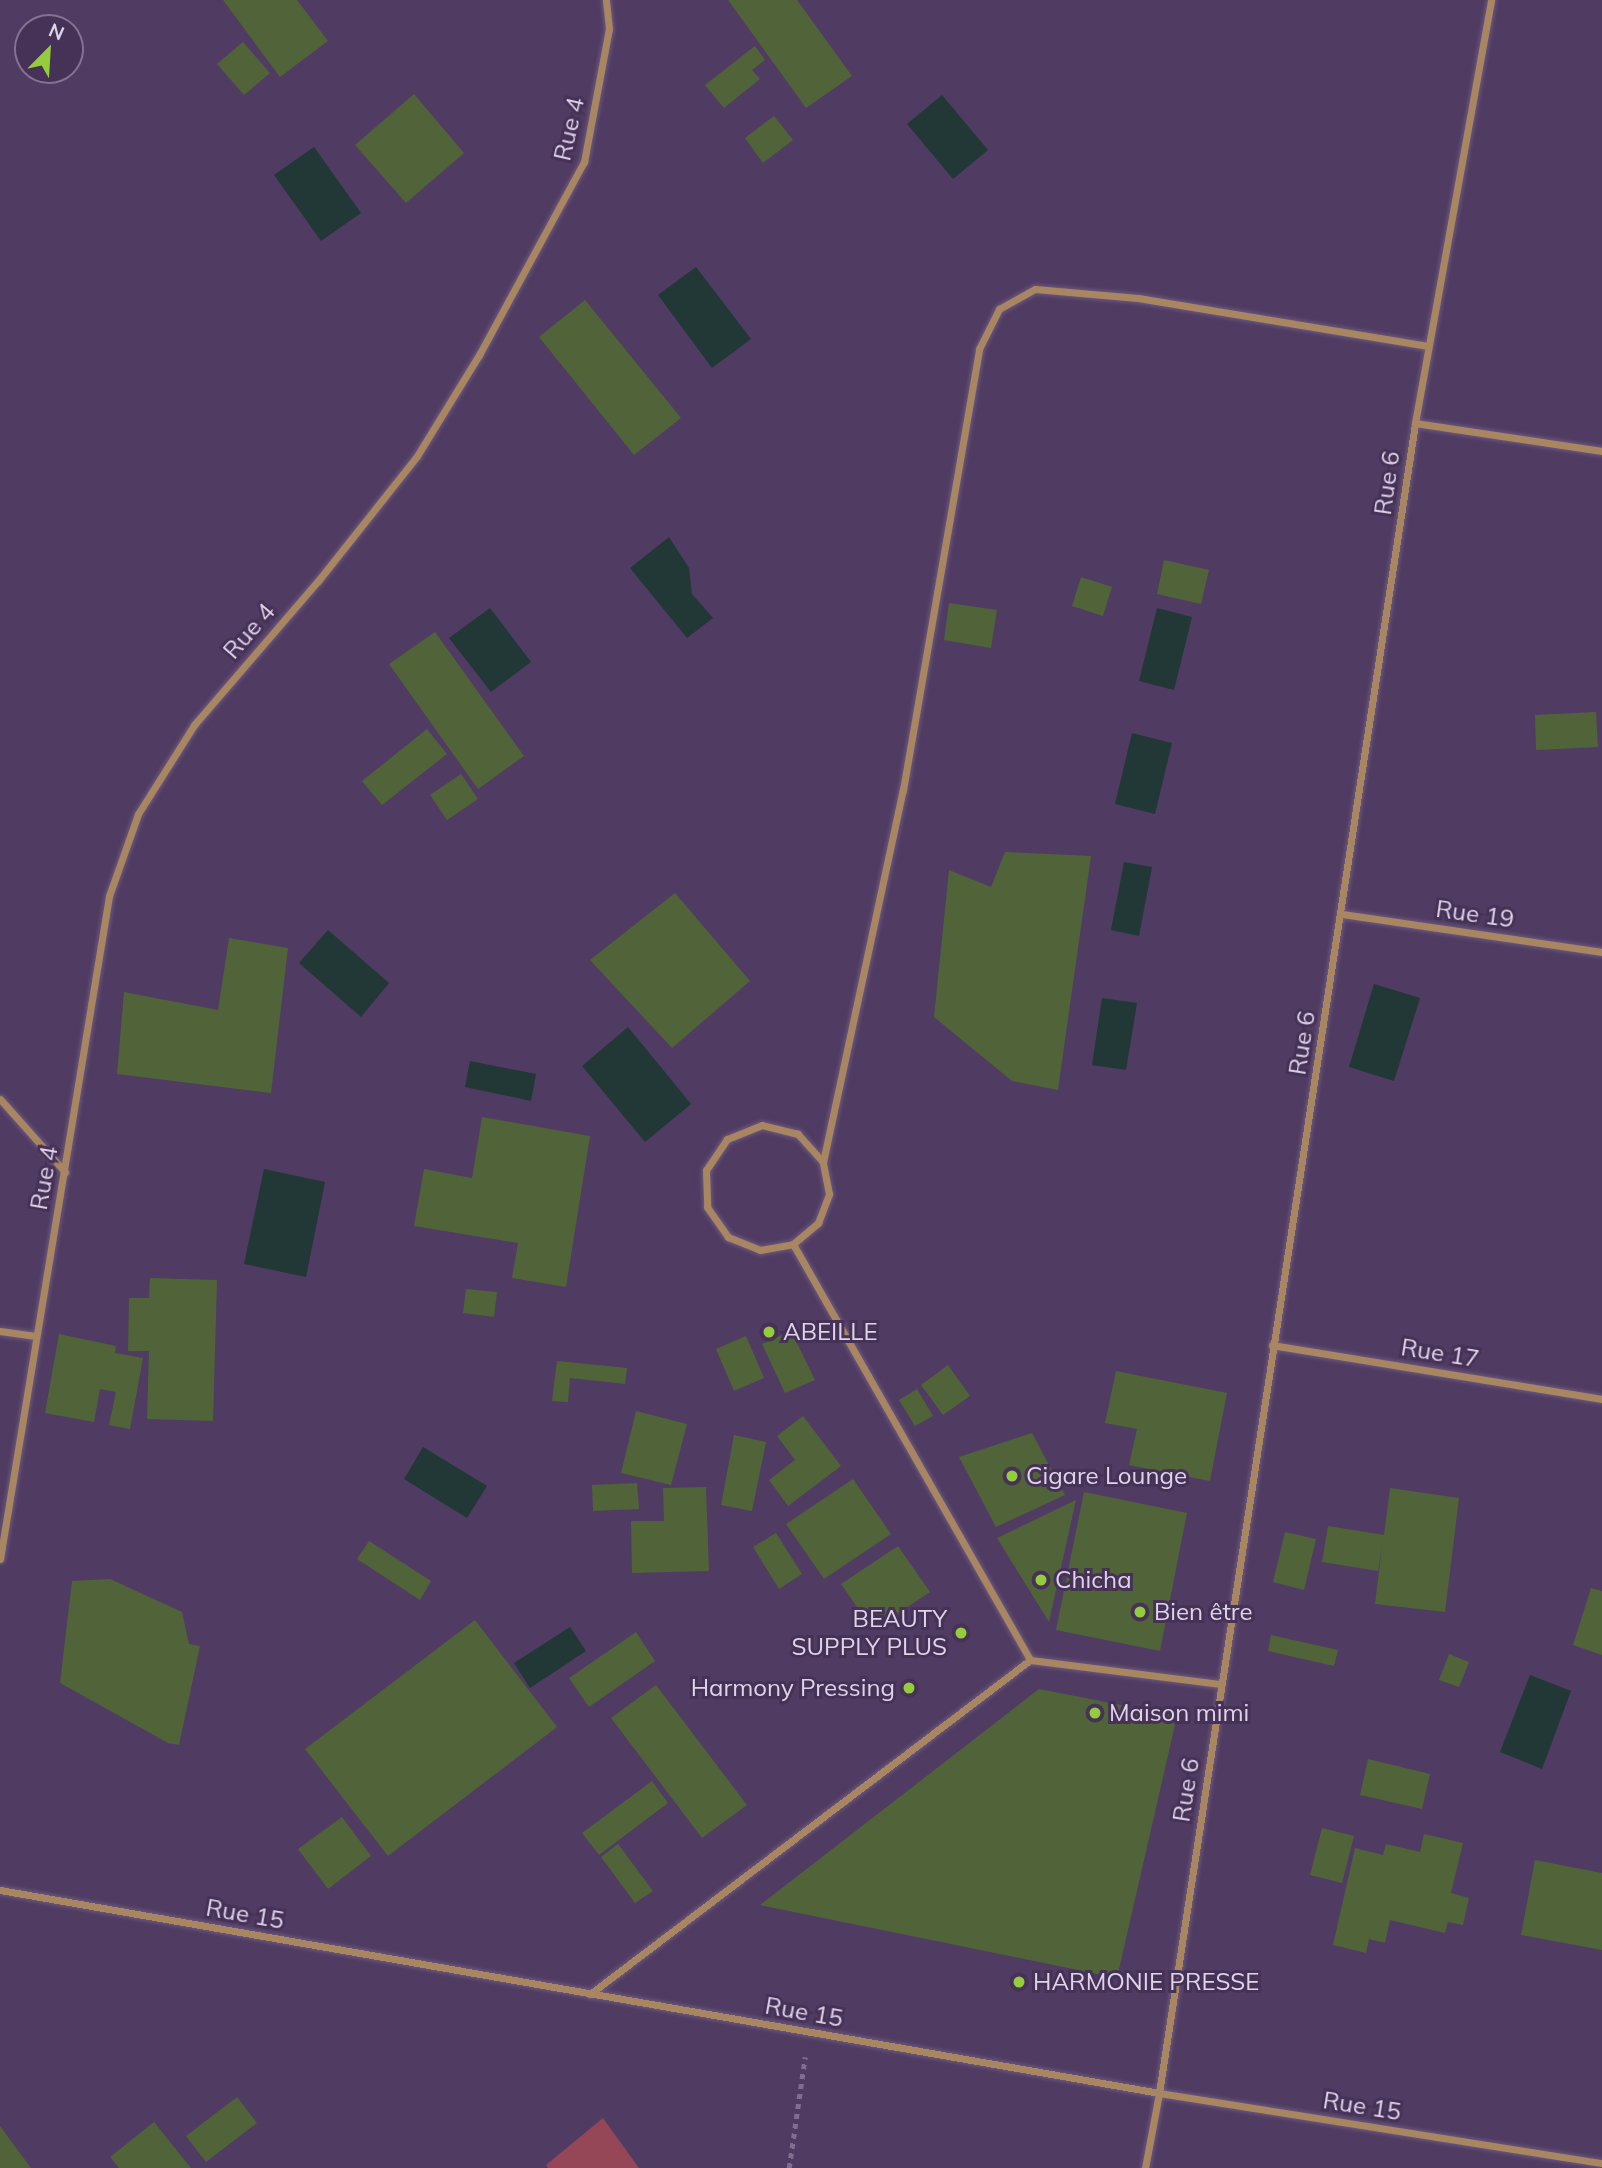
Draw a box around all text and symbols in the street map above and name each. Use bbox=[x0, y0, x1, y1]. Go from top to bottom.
north arrow bbox=[14, 14, 84, 84]
text: N bbox=[45, 18, 68, 46]
street label: Rue 4 bbox=[548, 94, 590, 164]
street label: Rue 6 bbox=[1368, 449, 1406, 517]
street label: Rue 4 bbox=[217, 597, 281, 665]
street label: Rue 19 bbox=[1434, 894, 1516, 934]
street label: Rue 6 bbox=[1283, 1009, 1321, 1077]
street label: Rue 4 bbox=[24, 1144, 64, 1212]
place label: ABEILLE bbox=[783, 1318, 878, 1346]
marker: ABEILLE bbox=[761, 1324, 777, 1340]
street label: Rue 17 bbox=[1399, 1333, 1481, 1373]
place label: Cigare Lounge bbox=[1026, 1462, 1187, 1490]
marker: Cigare Lounge bbox=[1004, 1468, 1020, 1484]
place label: Chicha bbox=[1055, 1566, 1132, 1594]
marker: Chicha bbox=[1033, 1572, 1049, 1588]
place label: Bien être bbox=[1154, 1598, 1252, 1626]
marker: Bien être bbox=[1132, 1604, 1148, 1620]
place label: BEAUTY SUPPLY PLUS bbox=[792, 1605, 947, 1661]
marker: BEAUTY SUPPLY PLUS bbox=[953, 1625, 969, 1641]
place label: Harmony Pressing bbox=[691, 1674, 895, 1702]
marker: Harmony Pressing bbox=[901, 1680, 917, 1696]
place label: Maison mimi bbox=[1109, 1699, 1249, 1727]
marker: Maison mimi bbox=[1087, 1705, 1103, 1721]
street label: Rue 6 bbox=[1167, 1756, 1205, 1824]
street label: Rue 15 bbox=[204, 1893, 286, 1935]
place label: HARMONIE PRESSE bbox=[1033, 1968, 1259, 1996]
marker: HARMONIE PRESSE bbox=[1011, 1974, 1027, 1990]
street label: Rue 15 bbox=[763, 1991, 845, 2033]
street label: Rue 15 bbox=[1321, 2086, 1403, 2126]

